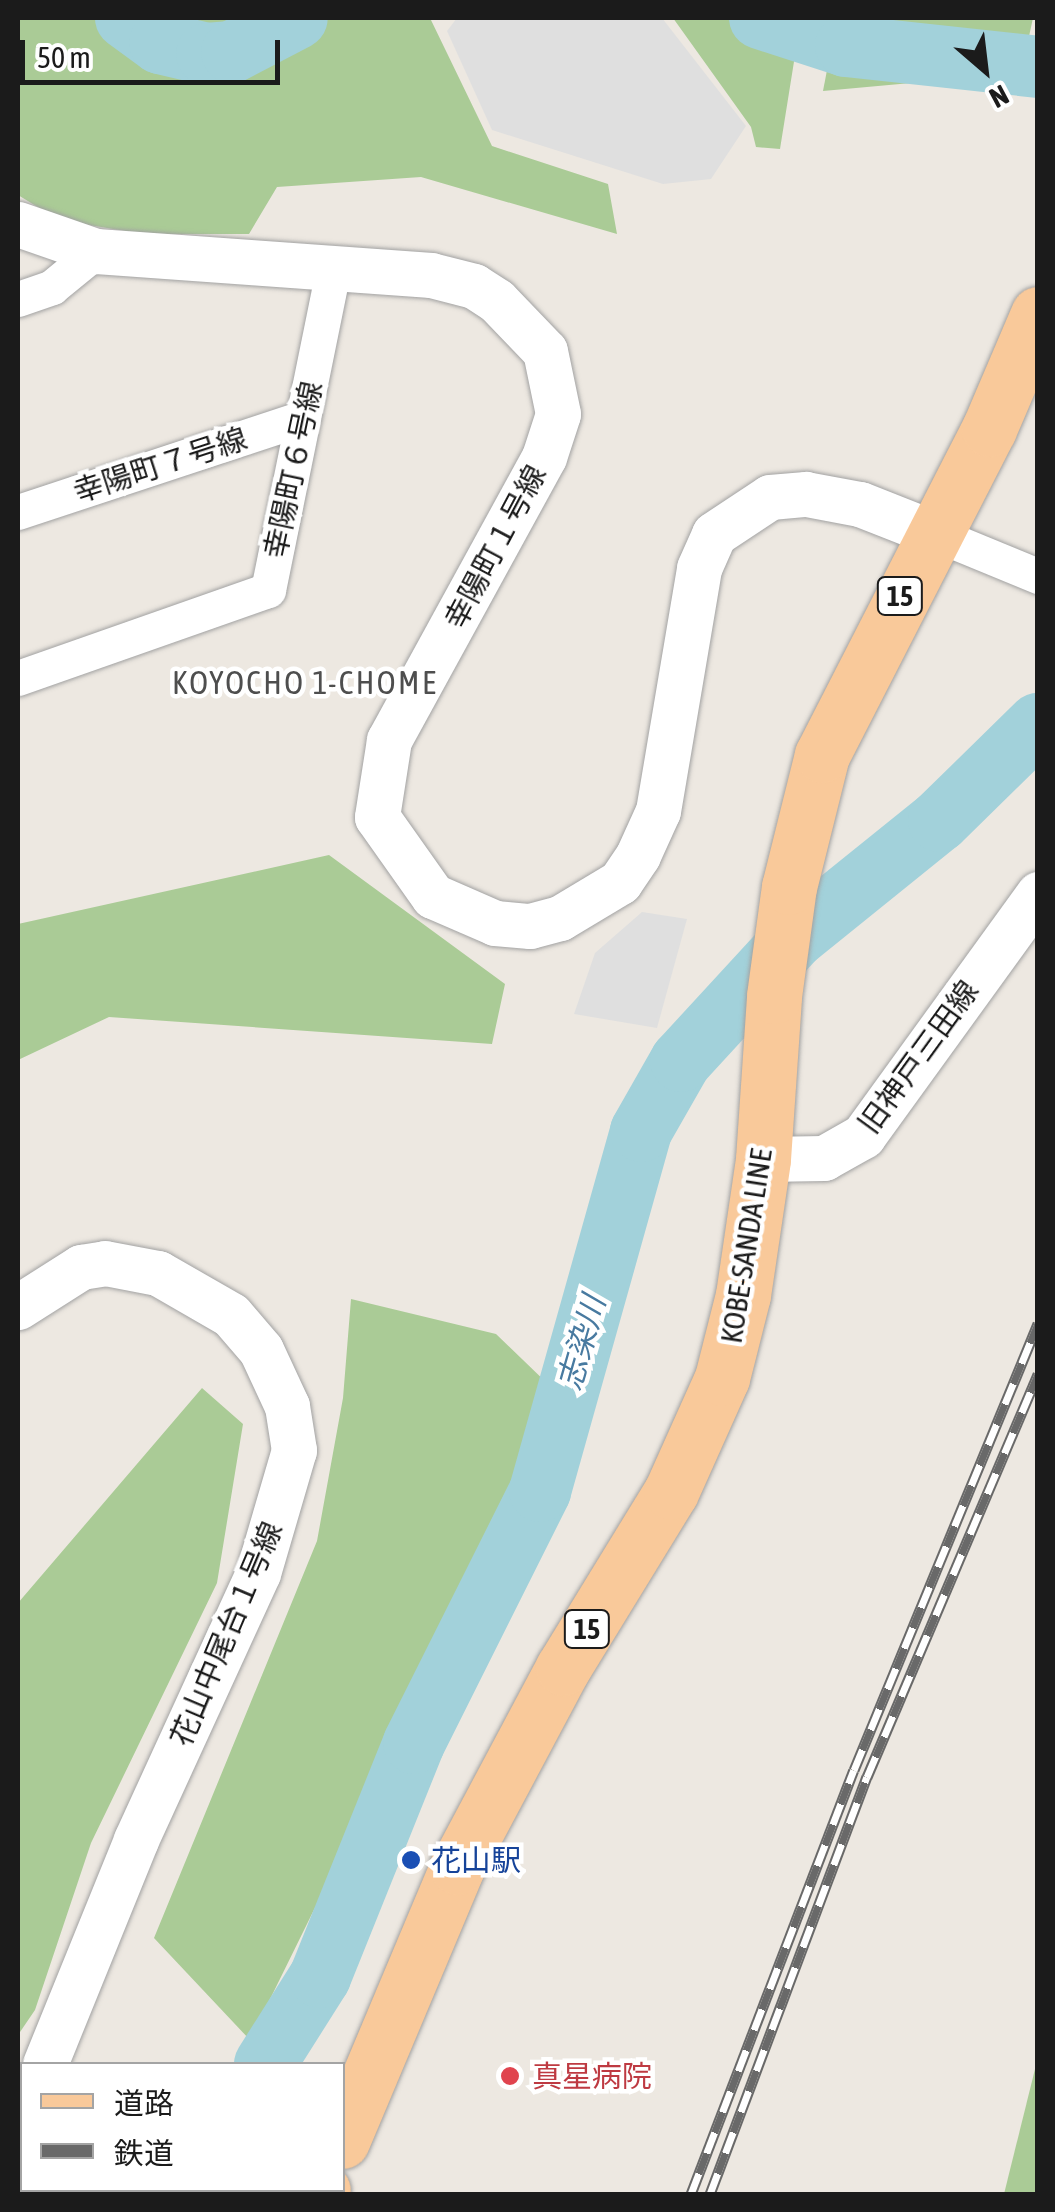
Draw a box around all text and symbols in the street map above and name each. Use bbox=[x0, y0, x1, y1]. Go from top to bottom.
scale bar bbox=[25, 20, 285, 82]
north arrow bbox=[935, 20, 1035, 120]
text: 50 m bbox=[37, 40, 91, 74]
text: N bbox=[984, 78, 1014, 114]
street label: 幸陽町６号線 bbox=[257, 378, 329, 562]
street label: 幸陽町７号線 bbox=[69, 420, 251, 510]
street label: 幸陽町１号線 bbox=[437, 459, 553, 635]
road number: 15 bbox=[875, 573, 925, 619]
district label: KOYOCHO 1-CHOME bbox=[172, 664, 438, 702]
street label: 旧神戸三田線 bbox=[851, 974, 985, 1140]
street label: KOBE-SANDA LINE bbox=[713, 1146, 779, 1346]
water label: 志染川 bbox=[550, 1292, 614, 1394]
street label: 花山中尾台１号線 bbox=[163, 1517, 289, 1751]
road number: 15 bbox=[562, 1606, 612, 1652]
place label: 花山駅 bbox=[431, 1842, 521, 1878]
marker: 花山駅 bbox=[400, 1849, 422, 1871]
place label: 真星病院 bbox=[532, 2058, 652, 2094]
legend bbox=[20, 2062, 345, 2192]
marker: 真星病院 bbox=[497, 2063, 523, 2089]
text: 道路 bbox=[114, 2086, 174, 2120]
text: 鉄道 bbox=[114, 2136, 174, 2170]

